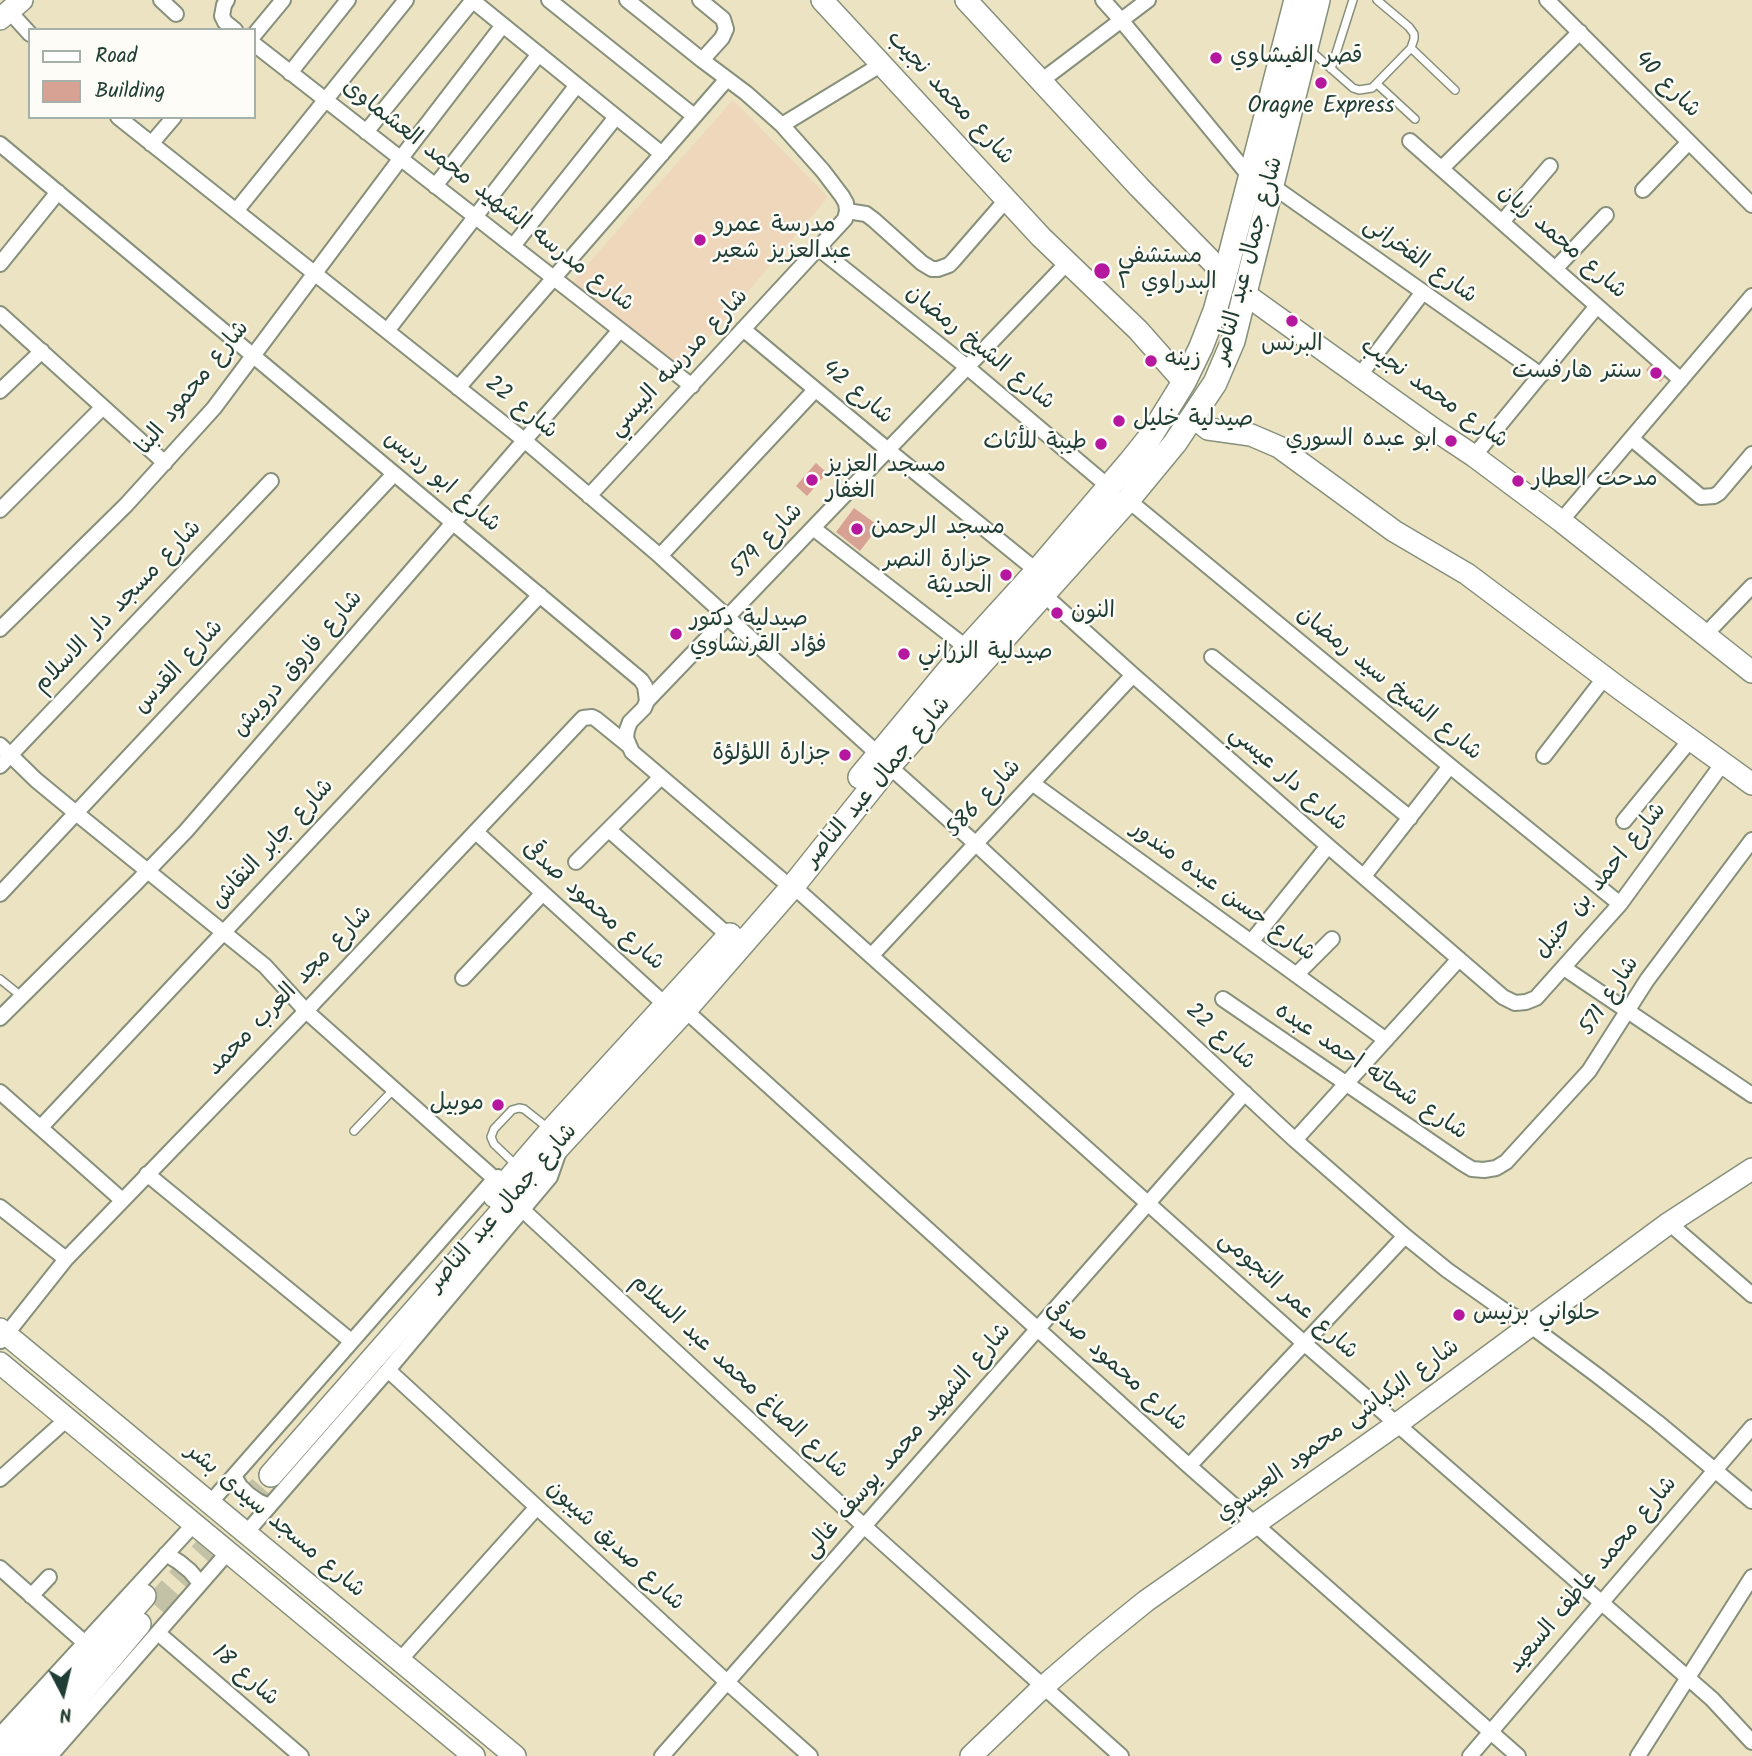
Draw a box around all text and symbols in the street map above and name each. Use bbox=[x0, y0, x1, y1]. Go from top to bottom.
street label: شارع محمد نجيب bbox=[880, 26, 1018, 172]
legend bbox=[28, 28, 256, 119]
text: Road bbox=[95, 40, 137, 73]
place label: قصر الفيشاوي bbox=[1230, 44, 1363, 72]
street label: شارع 40 bbox=[1627, 47, 1705, 125]
marker: قصر الفيشاوي bbox=[1208, 50, 1224, 66]
street label: شارع مدرسه الشهيد محمد العشماوى bbox=[336, 74, 638, 320]
text: Building bbox=[95, 75, 165, 108]
marker: Oragne Express bbox=[1313, 75, 1329, 91]
place label: Oragne Express bbox=[1247, 94, 1395, 122]
street label: شارع جمال عبد الناصر bbox=[1209, 154, 1291, 368]
street label: شارع محمد زيان bbox=[1491, 180, 1631, 306]
place label: مدرسة عمرو عبدالعزيز شعير bbox=[714, 213, 851, 267]
street label: شارع الفخرانى bbox=[1357, 213, 1481, 311]
marker: مدرسة عمرو عبدالعزيز شعير bbox=[692, 232, 708, 248]
place label: مستشفى البدراوي ٢ bbox=[1118, 244, 1217, 298]
marker: مستشفى البدراوي ٢ bbox=[1092, 261, 1112, 281]
street label: شارع الشيخ رمضان bbox=[899, 280, 1059, 418]
street label: شارع مدرسه البيسي bbox=[604, 284, 756, 444]
marker: البرنس bbox=[1284, 313, 1300, 329]
street label: شارع محمود البنا bbox=[131, 316, 257, 462]
place label: البرنس bbox=[1261, 332, 1323, 360]
street label: شارع محمد نجيب bbox=[1354, 334, 1512, 456]
place label: زينه bbox=[1165, 347, 1201, 375]
marker: زينه bbox=[1143, 353, 1159, 369]
street label: شارع 42 bbox=[815, 356, 897, 432]
place label: سنتر هارفست bbox=[1512, 359, 1642, 387]
marker: سنتر هارفست bbox=[1648, 365, 1664, 381]
street label: شارع 22 bbox=[478, 371, 562, 447]
place label: صيدلية خليل bbox=[1133, 407, 1253, 435]
marker: صيدلية خليل bbox=[1111, 413, 1127, 429]
street label: شارع ابو رديس bbox=[377, 426, 505, 540]
place label: ابو عبده السوري bbox=[1286, 427, 1437, 455]
place label: طيبة للأثاث bbox=[983, 430, 1087, 458]
marker: ابو عبده السوري bbox=[1443, 433, 1459, 449]
marker: طيبة للأثاث bbox=[1093, 436, 1109, 452]
place label: مسجد العزيز الغفار bbox=[826, 453, 946, 507]
place label: مدحت العطار bbox=[1532, 467, 1658, 495]
marker: مسجد العزيز الغفار bbox=[804, 472, 820, 488]
marker: مدحت العطار bbox=[1510, 473, 1526, 489]
street label: شارع 579 bbox=[726, 499, 810, 585]
place label: مسجد الرحمن bbox=[871, 515, 1005, 543]
street label: شارع مسجد دار الاسلام bbox=[29, 516, 209, 700]
marker: مسجد الرحمن bbox=[849, 521, 865, 537]
place label: جزارة النصر الحديثة bbox=[884, 548, 992, 602]
marker: جزارة النصر الحديثة bbox=[998, 567, 1014, 583]
street label: شارع فاروق درويش bbox=[228, 586, 370, 744]
place label: النون bbox=[1071, 599, 1115, 627]
street label: شارع الشيخ سيد رمضان bbox=[1290, 602, 1486, 768]
marker: النون bbox=[1049, 605, 1065, 621]
place label: صيدلية دكتور فؤاد القرنشاوي bbox=[690, 607, 826, 661]
street label: شارع القدس bbox=[129, 615, 231, 721]
marker: صيدلية دكتور فؤاد القرنشاوي bbox=[668, 626, 684, 642]
place label: صيدلية الزراني bbox=[918, 640, 1053, 668]
marker: صيدلية الزراني bbox=[896, 646, 912, 662]
street label: شارع جمال عبد الناصر bbox=[800, 692, 958, 874]
street label: شارع دار عيسي bbox=[1222, 721, 1352, 839]
place label: جزارة اللؤلؤة bbox=[712, 741, 831, 769]
marker: جزارة اللؤلؤة bbox=[837, 747, 853, 763]
street label: شارع 586 bbox=[941, 755, 1029, 845]
street label: شارع جابر النقاش bbox=[207, 774, 341, 916]
street label: شارع احمد بن حنبل bbox=[1530, 798, 1674, 966]
street label: شارع حسن عبده مندور bbox=[1124, 817, 1320, 969]
street label: شارع محمود صدقى bbox=[515, 836, 669, 978]
street label: شارع مجد العرب محمد bbox=[203, 901, 379, 1083]
street label: شارع 571 bbox=[1575, 952, 1647, 1042]
street label: شارع شحاته احمد عبده bbox=[1268, 998, 1472, 1148]
street label: شارع 22 bbox=[1178, 999, 1260, 1077]
place label: موبيل bbox=[429, 1091, 484, 1119]
marker: موبيل bbox=[490, 1097, 506, 1113]
street label: شارع جمال عبد الناصر bbox=[423, 1119, 585, 1299]
street label: شارع عمر النجومى bbox=[1211, 1227, 1363, 1367]
street label: شارع الصاغ محمد عبد السلام bbox=[623, 1270, 853, 1486]
street label: شارع محمود صدقى bbox=[1038, 1297, 1192, 1439]
place label: حلواني برنيس bbox=[1473, 1301, 1600, 1329]
marker: حلواني برنيس bbox=[1451, 1307, 1467, 1323]
street label: شارع الشهيد محمد يوسف غالى bbox=[799, 1319, 1019, 1565]
street label: شارع البكباشى محمود العيسوي bbox=[1212, 1334, 1466, 1530]
street label: شارع مسجد سيدى بشر bbox=[178, 1439, 370, 1605]
street label: شارع محمد عاطف السعيد bbox=[1503, 1472, 1685, 1680]
street label: شارع صديق شيبون bbox=[539, 1476, 689, 1618]
street label: شارع 18 bbox=[205, 1640, 283, 1714]
north arrow bbox=[28, 1658, 98, 1728]
text: N bbox=[58, 1698, 73, 1729]

